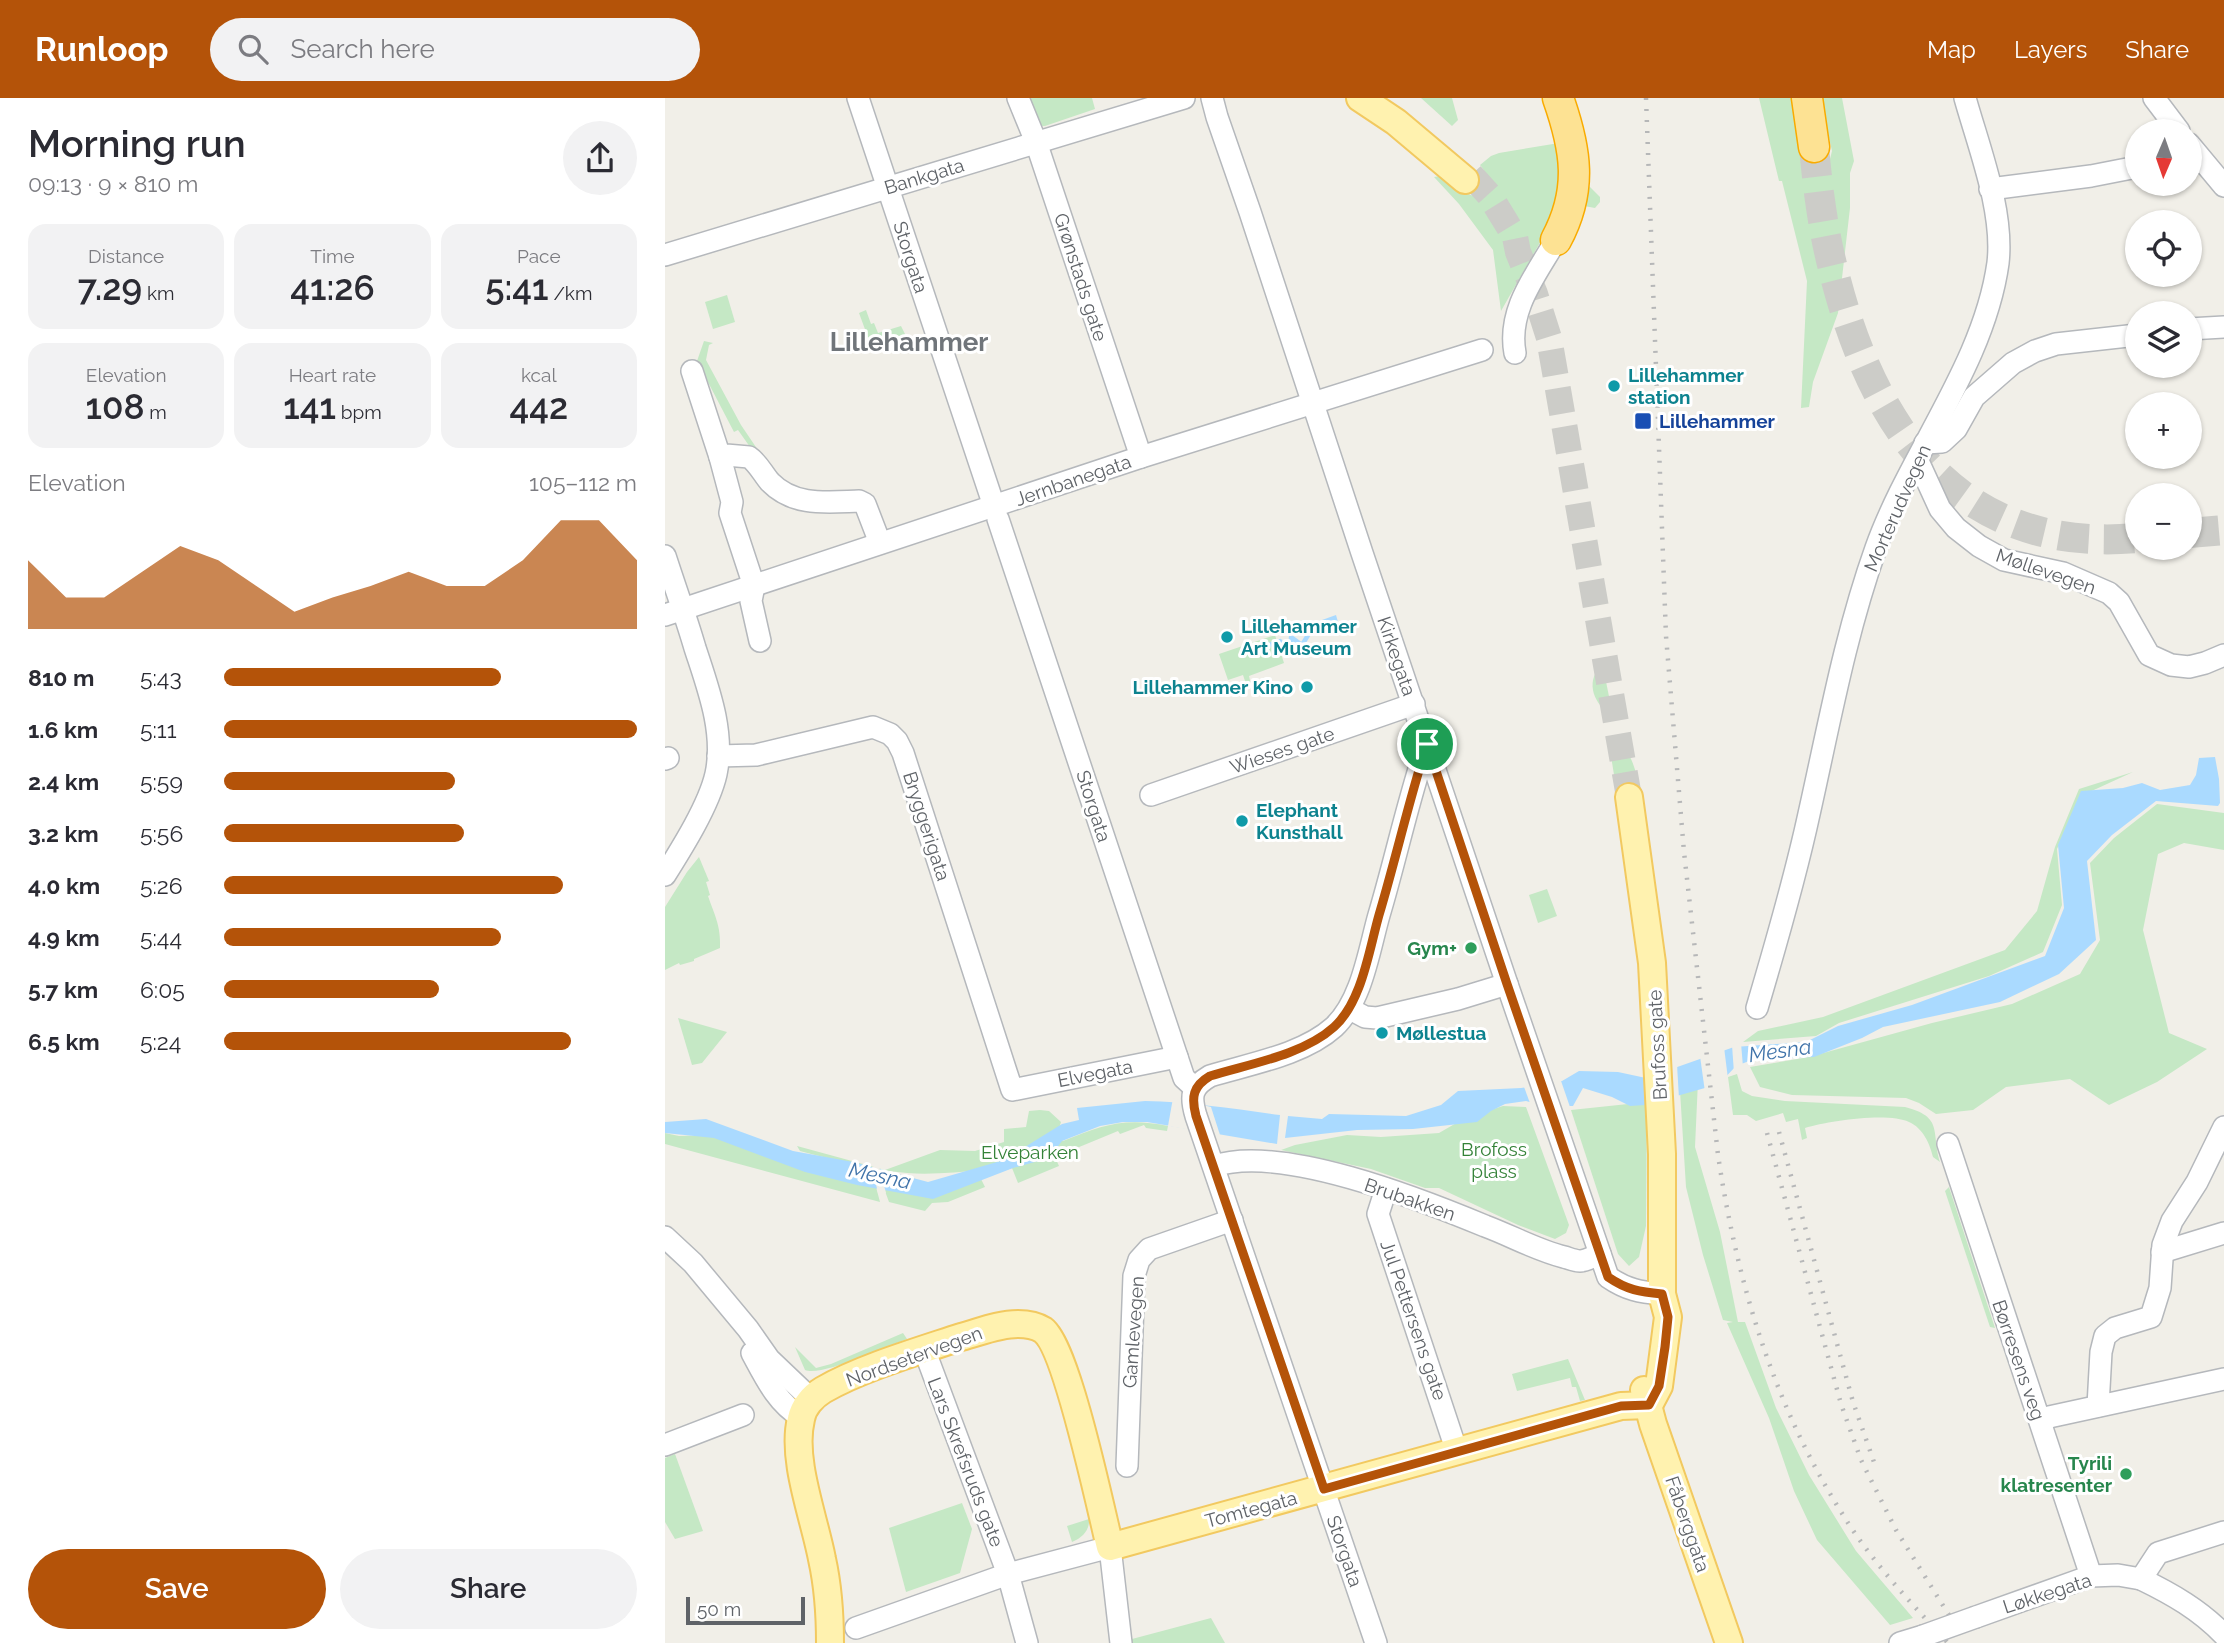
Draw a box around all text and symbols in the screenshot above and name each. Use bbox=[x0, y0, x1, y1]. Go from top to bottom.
search box bbox=[210, 18, 700, 81]
text: Runloop bbox=[35, 30, 168, 69]
icon: search bbox=[234, 30, 272, 68]
text: Search here bbox=[290, 34, 435, 64]
text: Map bbox=[1927, 35, 1976, 64]
text: Layers bbox=[2014, 35, 2087, 64]
text: Share bbox=[2125, 35, 2189, 64]
north arrow bbox=[2125, 119, 2201, 196]
map controls bbox=[2125, 119, 2202, 560]
text: Morning run bbox=[28, 121, 246, 166]
button: share bbox=[563, 121, 637, 195]
street label: Bankgata bbox=[881, 153, 967, 199]
text: 09:13 · 9 × 810 m bbox=[28, 170, 198, 197]
street label: Grønstads gate bbox=[1050, 210, 1112, 344]
button: locate bbox=[2125, 210, 2202, 287]
street label: Storgata bbox=[889, 218, 933, 296]
text: Distance bbox=[88, 245, 164, 267]
text: Time bbox=[310, 245, 355, 267]
text: Pace bbox=[517, 245, 561, 267]
text: 7.29 bbox=[78, 267, 142, 308]
text: 41:26 bbox=[290, 267, 375, 308]
text: 5:41 bbox=[485, 267, 549, 308]
text: km bbox=[142, 282, 175, 304]
text: /km bbox=[549, 282, 592, 304]
button: layers bbox=[2125, 301, 2202, 378]
district label: Lillehammer bbox=[830, 327, 988, 357]
text: Elevation bbox=[86, 364, 167, 386]
text: Heart rate bbox=[289, 364, 376, 386]
text: kcal bbox=[521, 364, 557, 386]
place label: Lillehammer station bbox=[1628, 364, 1745, 408]
marker: Lillehammer station bbox=[1606, 378, 1622, 394]
text: 108 bbox=[86, 386, 145, 427]
text: 141 bbox=[283, 386, 336, 427]
text: 442 bbox=[509, 386, 568, 427]
button: + bbox=[2125, 392, 2202, 469]
text: m bbox=[145, 401, 167, 423]
text: bpm bbox=[336, 401, 382, 423]
place label: Lillehammer bbox=[1659, 410, 1776, 432]
marker: Lillehammer bbox=[1633, 411, 1653, 431]
street label: Morterudvegen bbox=[1859, 441, 1935, 575]
street label: Jernbanegata bbox=[1012, 450, 1134, 510]
text: Elevation bbox=[28, 469, 126, 496]
text: 105–112 m bbox=[529, 469, 637, 496]
button: − bbox=[2125, 483, 2202, 560]
street label: Møllevegen bbox=[1993, 544, 2099, 598]
street label: Kirkegata bbox=[1373, 613, 1421, 699]
place label: Lillehammer Art Museum bbox=[1241, 615, 1358, 659]
marker: Lillehammer Art Museum bbox=[1219, 629, 1235, 645]
text: 810 m bbox=[28, 664, 94, 691]
text: 5:43 bbox=[140, 664, 182, 691]
place label: Lillehammer Kino bbox=[1132, 676, 1293, 698]
marker: Lillehammer Kino bbox=[1299, 679, 1315, 695]
pin bbox=[1397, 714, 1457, 774]
text: 1.6 km bbox=[28, 716, 98, 743]
text: 5:11 bbox=[140, 716, 177, 743]
street label: Wieses gate bbox=[1227, 722, 1337, 778]
icon: arrive bbox=[1408, 725, 1446, 763]
street label: Storgata bbox=[1072, 767, 1116, 845]
text: 2.4 km bbox=[28, 768, 99, 795]
text: 5:59 bbox=[140, 768, 183, 795]
street label: Bryggerigata bbox=[899, 769, 955, 883]
place label: Elephant Kunsthall bbox=[1256, 799, 1344, 843]
marker: Elephant Kunsthall bbox=[1234, 813, 1250, 829]
text: 3.2 km bbox=[28, 820, 99, 847]
text: 5:56 bbox=[140, 820, 183, 847]
text: 4.0 km bbox=[28, 872, 100, 899]
text: 5:26 bbox=[140, 872, 183, 899]
text: 4.9 km bbox=[28, 924, 100, 951]
text: 5:44 bbox=[140, 924, 182, 951]
place label: Gym+ bbox=[1407, 937, 1457, 959]
marker: Gym+ bbox=[1463, 940, 1479, 956]
text: 5.7 km bbox=[28, 976, 98, 1003]
text: 6:05 bbox=[140, 976, 185, 1003]
street label: Brufoss gate bbox=[1643, 989, 1671, 1101]
place label: Møllestua bbox=[1396, 1022, 1487, 1044]
marker: Møllestua bbox=[1374, 1025, 1390, 1041]
text: 6.5 km bbox=[28, 1028, 100, 1055]
text: 5:24 bbox=[140, 1028, 181, 1055]
water label: Mesna bbox=[1747, 1034, 1813, 1067]
street label: Elvegata bbox=[1056, 1055, 1134, 1091]
park label: Brofoss plass bbox=[1461, 1138, 1527, 1182]
park label: Elveparken bbox=[981, 1141, 1079, 1163]
water label: Mesna bbox=[847, 1157, 913, 1194]
street label: Brubakken bbox=[1362, 1173, 1458, 1225]
street label: Jul Pettersens gate bbox=[1376, 1237, 1452, 1403]
street label: Gamlevegen bbox=[1118, 1275, 1148, 1389]
street label: Børresens veg bbox=[1988, 1297, 2050, 1423]
street label: Nordsetervegen bbox=[843, 1321, 985, 1391]
street label: Lars Skrefsruds gate bbox=[924, 1374, 1008, 1550]
place label: Tyrili klatresenter bbox=[2001, 1452, 2113, 1496]
marker: Tyrili klatresenter bbox=[2118, 1466, 2134, 1482]
street label: Fåberggata bbox=[1661, 1473, 1715, 1575]
street label: Tomtegata bbox=[1203, 1486, 1299, 1532]
street label: Storgata bbox=[1323, 1512, 1367, 1590]
button: Save bbox=[28, 1549, 326, 1629]
button: Share bbox=[340, 1549, 637, 1629]
street label: Løkkegata bbox=[2000, 1568, 2094, 1618]
scale bar bbox=[686, 1594, 805, 1626]
text: 50 m bbox=[697, 1598, 741, 1620]

